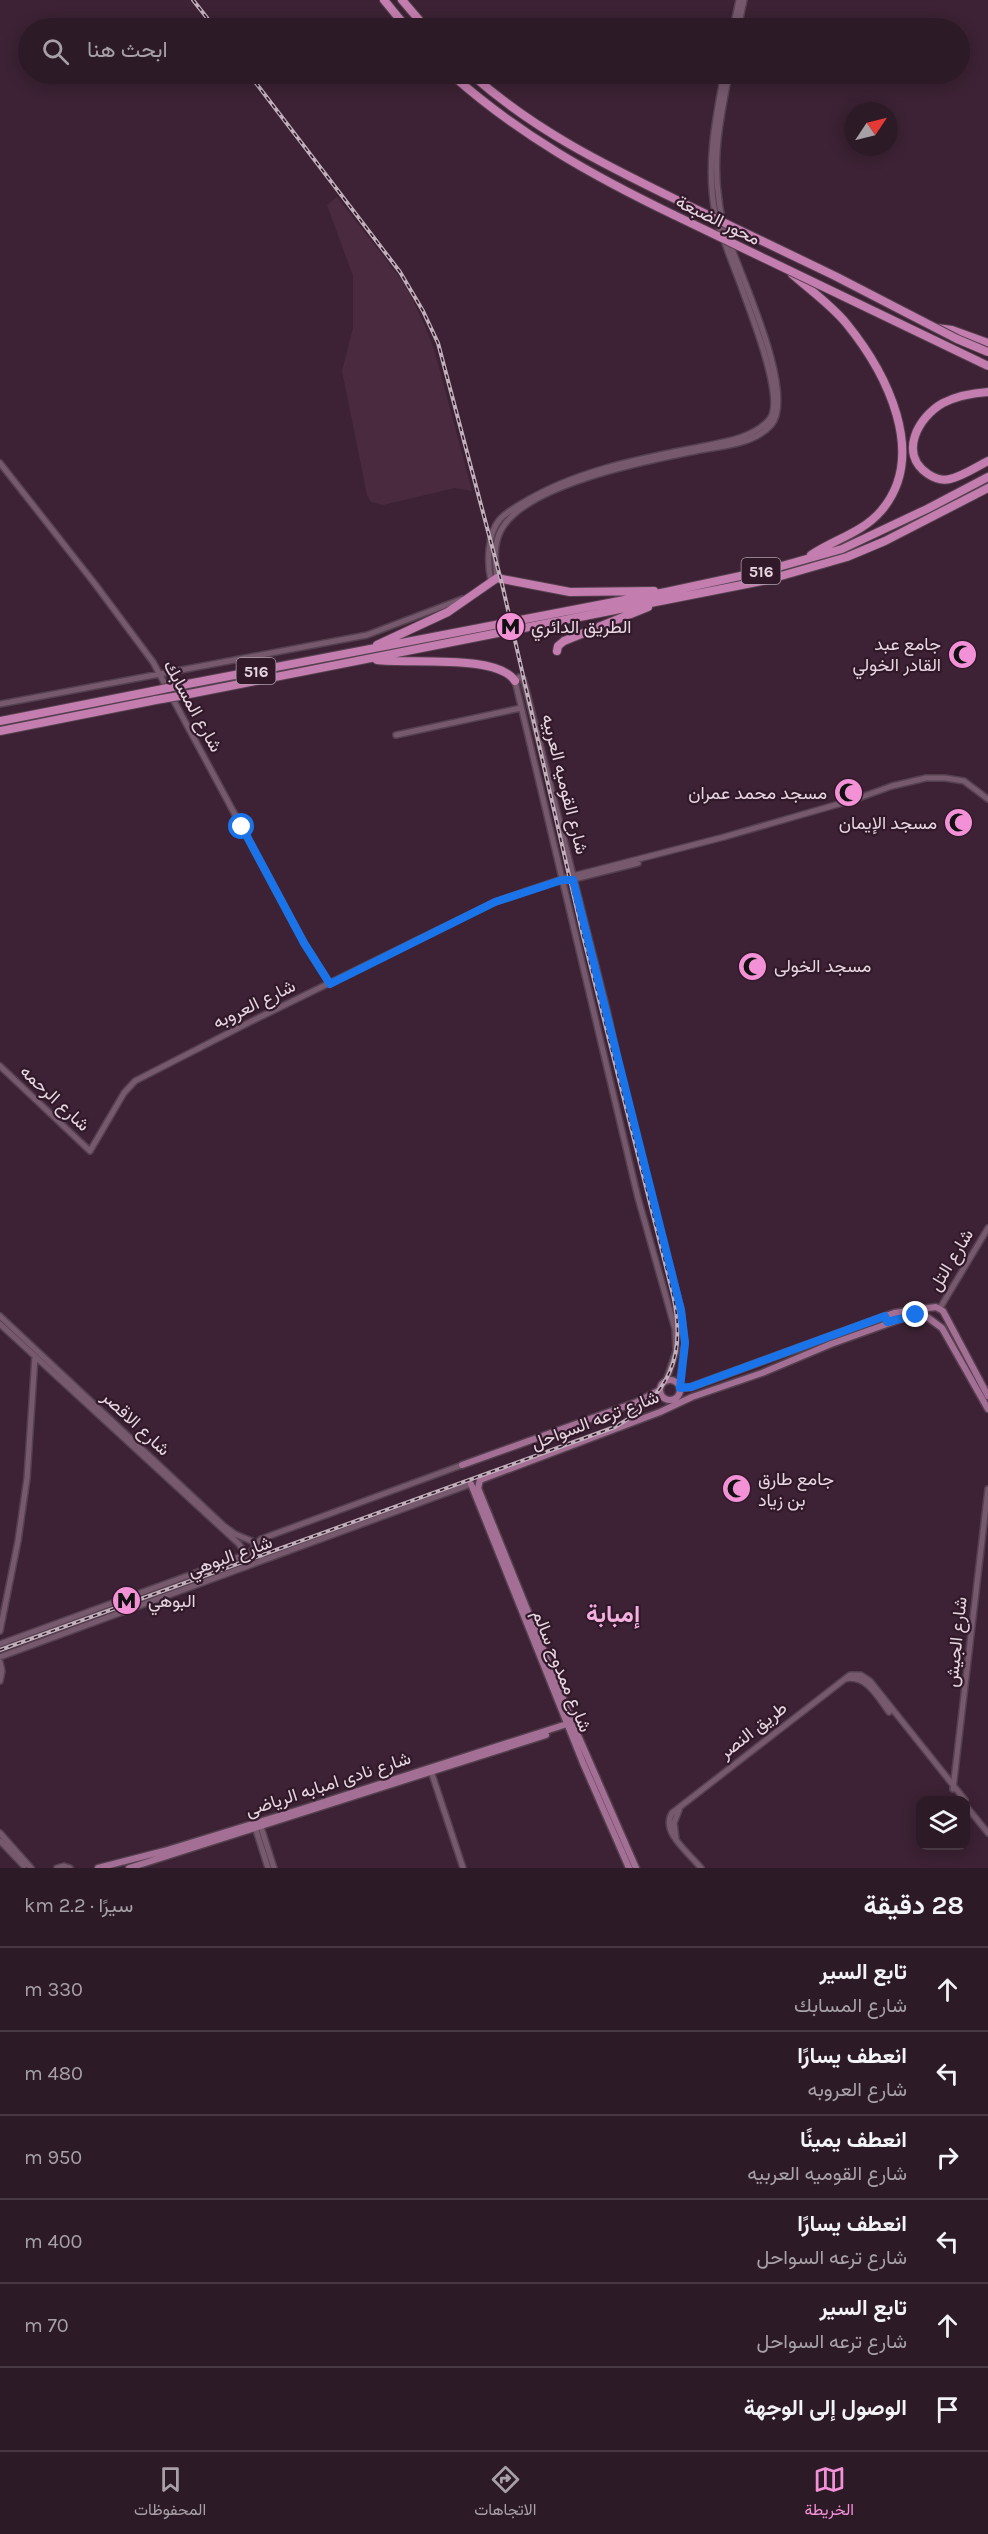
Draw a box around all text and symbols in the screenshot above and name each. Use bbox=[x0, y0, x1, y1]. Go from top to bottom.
search box bbox=[18, 18, 970, 84]
icon: search bbox=[39, 35, 72, 68]
text: ابحث هنا bbox=[87, 37, 168, 63]
north arrow bbox=[844, 102, 898, 156]
street label: محور الضبعة bbox=[672, 190, 764, 250]
road number: 516 bbox=[742, 558, 780, 584]
metro station icon: الطريق الدائري bbox=[494, 611, 526, 643]
place label: الطريق الدائري bbox=[531, 616, 632, 642]
place label: جامع عبد القادر الخولي bbox=[852, 633, 941, 680]
mosque icon: جامع عبد القادر الخولي bbox=[946, 638, 978, 670]
street label: شارع المسابك bbox=[158, 656, 227, 756]
road number: 516 bbox=[236, 658, 276, 684]
street label: شارع القوميه العربيه bbox=[536, 712, 593, 857]
mosque icon: مسجد محمد عمران bbox=[832, 777, 864, 809]
place label: مسجد محمد عمران bbox=[688, 782, 827, 804]
mosque icon: مسجد الإيمان bbox=[942, 807, 974, 839]
place label: مسجد الإيمان bbox=[839, 812, 937, 835]
route start bbox=[228, 813, 254, 839]
mosque icon: مسجد الخولى bbox=[737, 950, 769, 982]
place label: مسجد الخولى bbox=[774, 955, 871, 977]
street label: شارع العروبه bbox=[209, 975, 299, 1034]
street label: شارع الرحمه bbox=[15, 1060, 94, 1136]
street label: شارع التل bbox=[924, 1225, 979, 1296]
route end bbox=[902, 1301, 928, 1327]
street label: شارع الاقصر bbox=[96, 1385, 175, 1461]
street label: شارع ترعه السواحل bbox=[528, 1385, 663, 1455]
place label: جامع طارق بن زياد bbox=[758, 1468, 834, 1511]
mosque icon: جامع طارق بن زياد bbox=[721, 1473, 753, 1505]
street label: شارع البوهي bbox=[185, 1531, 277, 1585]
metro station icon: البوهي bbox=[111, 1585, 143, 1617]
place label: البوهي bbox=[148, 1590, 196, 1616]
street label: شارع الجيش bbox=[940, 1596, 973, 1688]
district label: إمبابة bbox=[586, 1600, 640, 1629]
street label: شارع ممدوح سالم bbox=[527, 1607, 597, 1736]
street label: طريق النصر bbox=[714, 1697, 791, 1764]
street label: شارع نادى امبابه الرياضى bbox=[242, 1747, 414, 1822]
map controls bbox=[916, 1796, 970, 1850]
button: layers bbox=[916, 1796, 970, 1850]
text: 28 دقيقة bbox=[864, 1890, 964, 1921]
text: سيرًا · 2.2 km bbox=[24, 1894, 133, 1917]
text: تابع السير bbox=[819, 1959, 907, 1985]
icon: ahead bbox=[931, 1973, 964, 2006]
text: 330 m bbox=[24, 1978, 83, 2001]
text: شارع المسابك bbox=[794, 1994, 907, 2017]
text: انعطف يسارًا bbox=[797, 2043, 907, 2069]
icon: left bbox=[931, 2057, 964, 2090]
text: 480 m bbox=[24, 2062, 83, 2085]
text: شارع العروبه bbox=[808, 2078, 907, 2101]
text: انعطف يمينًا bbox=[800, 2127, 907, 2153]
icon: right bbox=[931, 2141, 964, 2174]
text: 950 m bbox=[24, 2146, 82, 2169]
text: شارع القوميه العربيه bbox=[747, 2162, 907, 2185]
text: انعطف يسارًا bbox=[797, 2211, 907, 2237]
icon: left bbox=[931, 2225, 964, 2258]
text: 400 m bbox=[24, 2230, 82, 2253]
text: شارع ترعه السواحل bbox=[757, 2246, 907, 2269]
text: تابع السير bbox=[819, 2295, 907, 2321]
icon: ahead bbox=[931, 2309, 964, 2342]
text: 70 m bbox=[24, 2314, 69, 2337]
text: شارع ترعه السواحل bbox=[757, 2330, 907, 2353]
icon: arrive bbox=[931, 2393, 964, 2426]
text: الوصول إلى الوجهة bbox=[744, 2395, 907, 2421]
tab: المحفوظات bbox=[134, 2463, 206, 2524]
tab: الاتجاهات bbox=[474, 2463, 536, 2524]
tab: الخريطة bbox=[804, 2463, 854, 2524]

